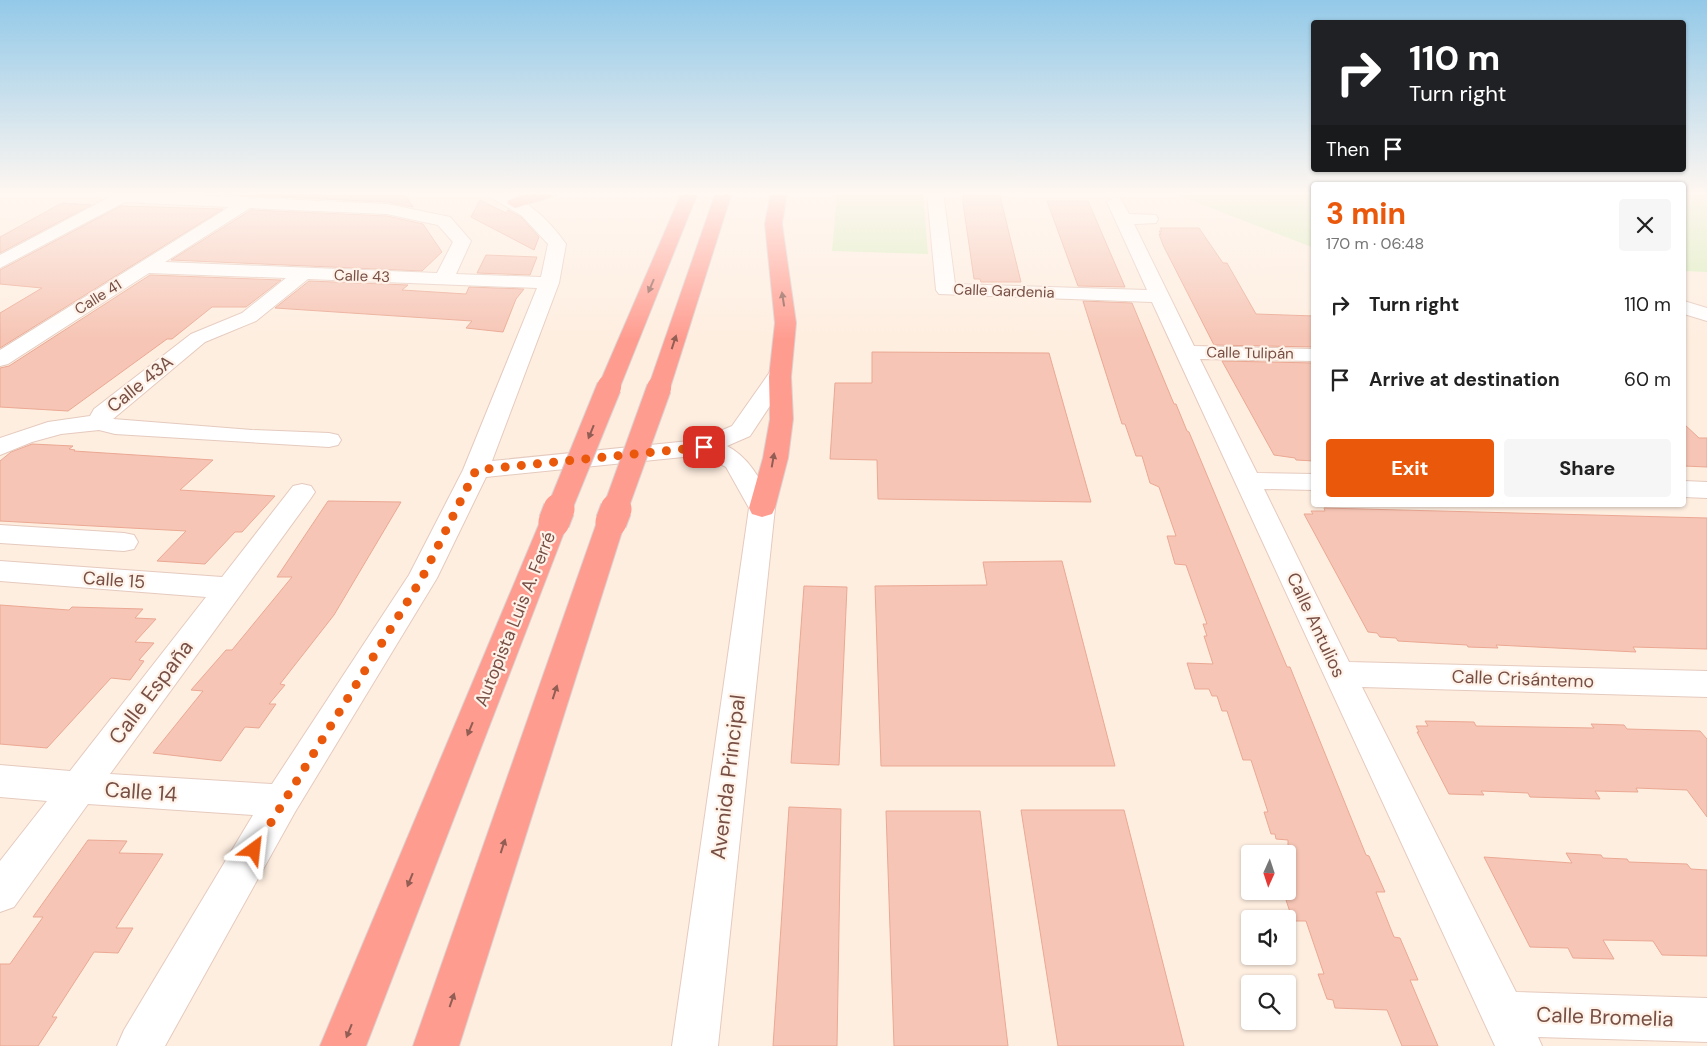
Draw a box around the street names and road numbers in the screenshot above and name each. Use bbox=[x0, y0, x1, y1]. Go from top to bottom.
street label: Calle 43 bbox=[334, 265, 390, 287]
street label: Calle 41 bbox=[71, 275, 125, 319]
street label: Calle Gardenia bbox=[953, 279, 1055, 303]
street label: Calle Tulipán bbox=[1206, 342, 1294, 364]
street label: Calle 43A bbox=[102, 350, 178, 418]
street label: Autopista Luis A. Ferré bbox=[469, 528, 561, 710]
street label: Calle 15 bbox=[82, 566, 146, 594]
street label: Calle Antulios bbox=[1281, 569, 1351, 681]
street label: Calle España bbox=[103, 634, 199, 750]
street label: Calle Crisántemo bbox=[1451, 665, 1595, 693]
street label: Avenida Principal bbox=[704, 693, 752, 861]
street label: Calle 14 bbox=[104, 775, 178, 809]
street label: Calle Bromelia bbox=[1536, 1001, 1674, 1033]

